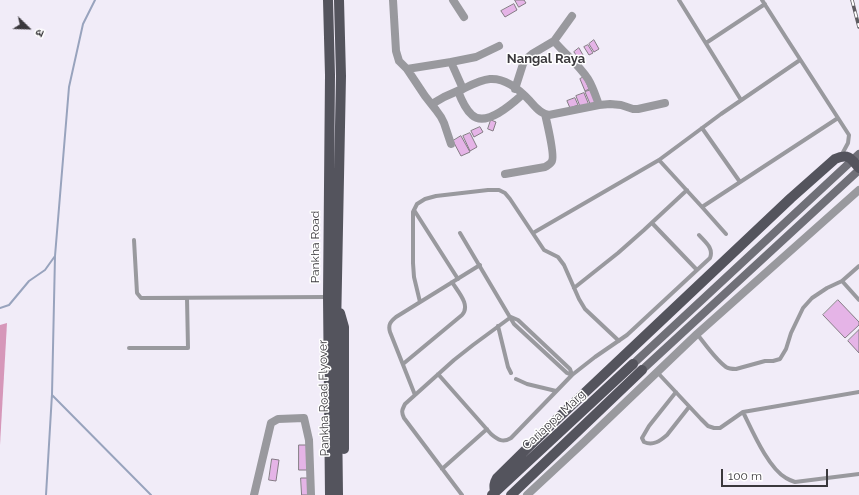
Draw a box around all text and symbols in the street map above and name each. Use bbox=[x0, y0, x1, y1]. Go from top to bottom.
north arrow bbox=[8, 8, 48, 48]
text: उ bbox=[32, 27, 47, 38]
district label: Nangal Raya bbox=[507, 51, 585, 67]
street label: Pankha Road bbox=[308, 211, 322, 283]
street label: Pankha Road Flyover bbox=[316, 340, 332, 456]
street label: Cariappa Marg bbox=[519, 387, 589, 453]
scale bar bbox=[723, 461, 830, 487]
text: 100 m bbox=[728, 469, 762, 483]

